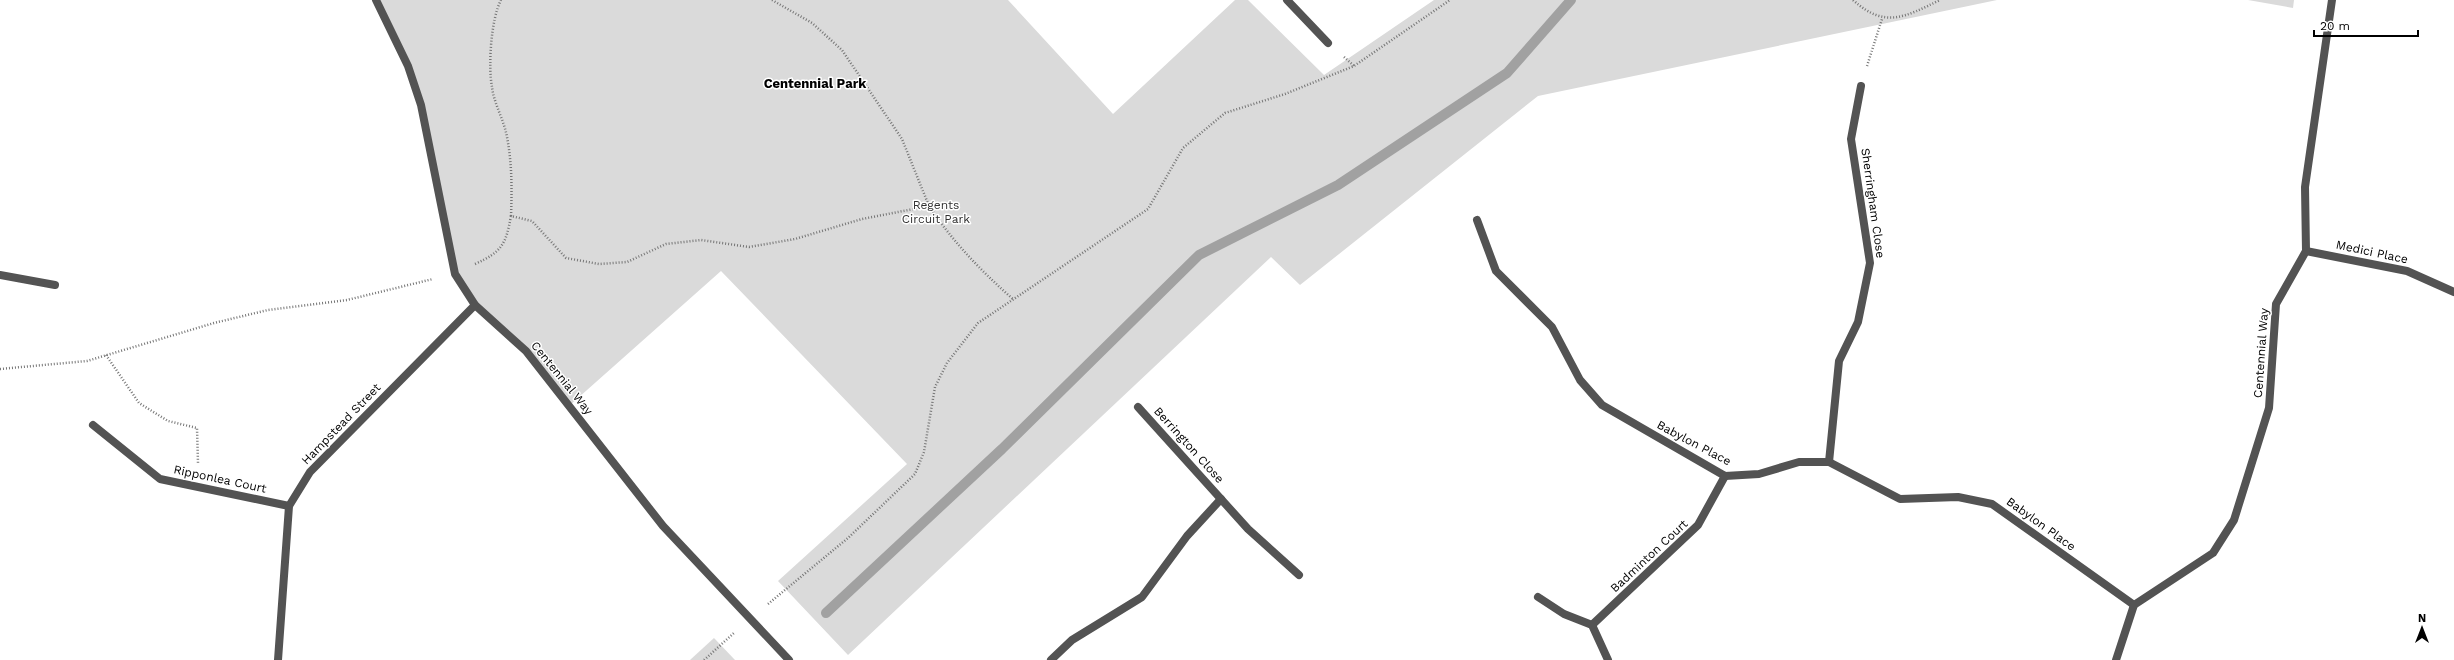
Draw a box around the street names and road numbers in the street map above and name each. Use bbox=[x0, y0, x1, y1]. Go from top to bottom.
street label: Sherringham Close bbox=[1858, 147, 1888, 259]
street label: Medici Place bbox=[2335, 238, 2409, 266]
street label: Centennial Way bbox=[2251, 307, 2271, 398]
street label: Centennial Way bbox=[528, 339, 596, 418]
street label: Hampstead Street bbox=[299, 381, 383, 467]
street label: Berrington Close bbox=[1151, 404, 1227, 486]
street label: Babylon Place bbox=[1655, 418, 1734, 468]
street label: Ripponlea Court bbox=[172, 462, 268, 496]
street label: Babylon Place bbox=[2004, 494, 2078, 554]
street label: Badminton Court bbox=[1608, 517, 1690, 595]

